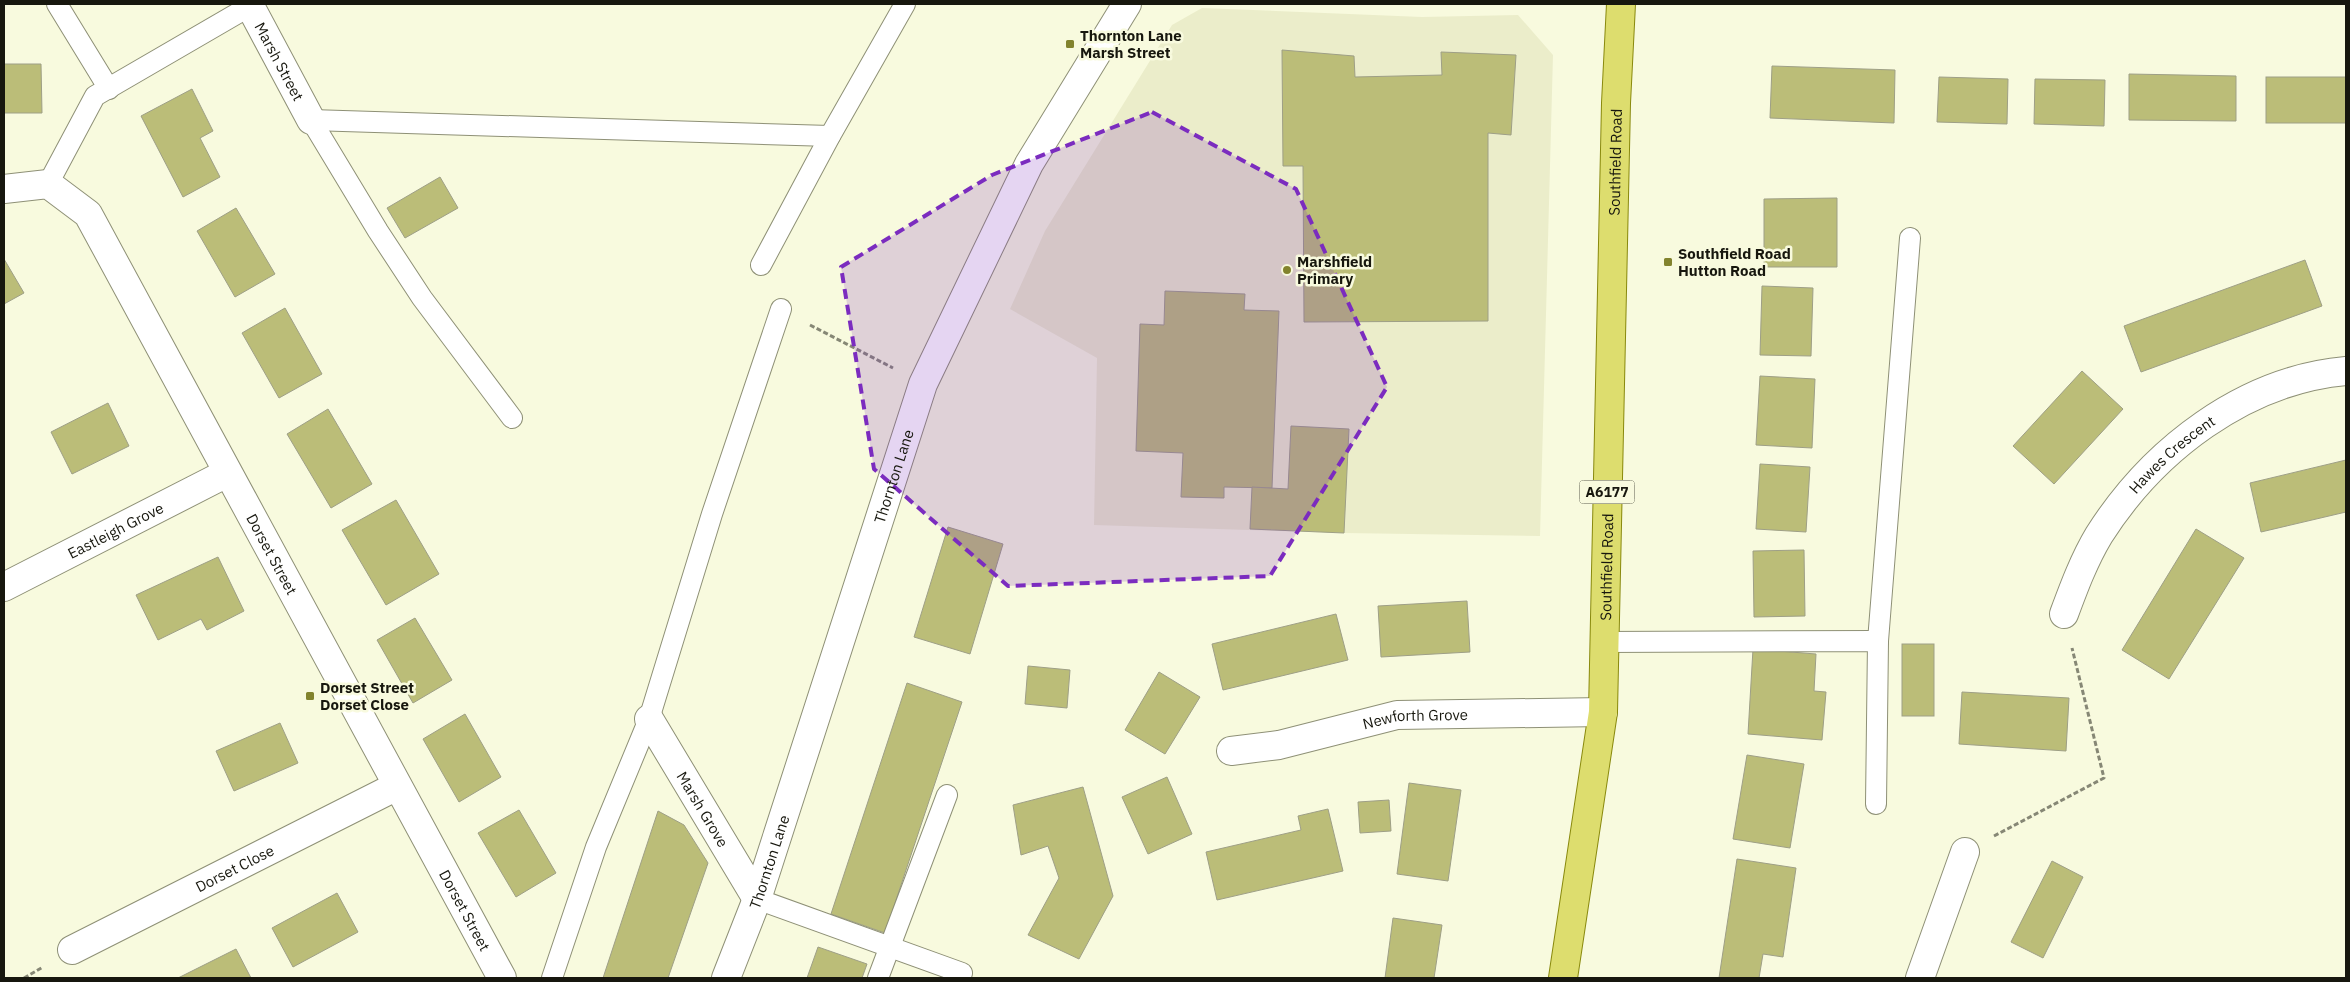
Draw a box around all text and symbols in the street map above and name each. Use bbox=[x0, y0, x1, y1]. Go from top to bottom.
street label: Marsh Street bbox=[251, 19, 308, 104]
place label: Thornton Lane Marsh Street bbox=[1080, 26, 1182, 62]
marker: Thornton Lane Marsh Street bbox=[1064, 38, 1076, 50]
street label: Southfield Road bbox=[1604, 108, 1625, 216]
place label: Southfield Road Hutton Road bbox=[1678, 244, 1791, 280]
place label: Marshfield Primary bbox=[1297, 252, 1372, 288]
marker: Southfield Road Hutton Road bbox=[1662, 256, 1674, 268]
marker: Marshfield Primary bbox=[1281, 264, 1293, 276]
street label: Hawes Crescent bbox=[2124, 411, 2218, 497]
street label: Thornton Lane bbox=[869, 427, 917, 526]
road number: A6177 bbox=[1580, 481, 1634, 504]
street label: Eastleigh Grove bbox=[64, 498, 166, 562]
street label: Dorset Street bbox=[243, 510, 302, 598]
street label: Southfield Road bbox=[1595, 513, 1617, 621]
place label: Dorset Street Dorset Close bbox=[320, 678, 414, 714]
marker: Dorset Street Dorset Close bbox=[304, 690, 316, 702]
street label: Newforth Grove bbox=[1361, 704, 1468, 733]
street label: Marsh Grove bbox=[673, 768, 733, 850]
street label: Thornton Lane bbox=[745, 812, 793, 911]
street label: Dorset Close bbox=[192, 840, 277, 896]
street label: Dorset Street bbox=[436, 866, 495, 954]

